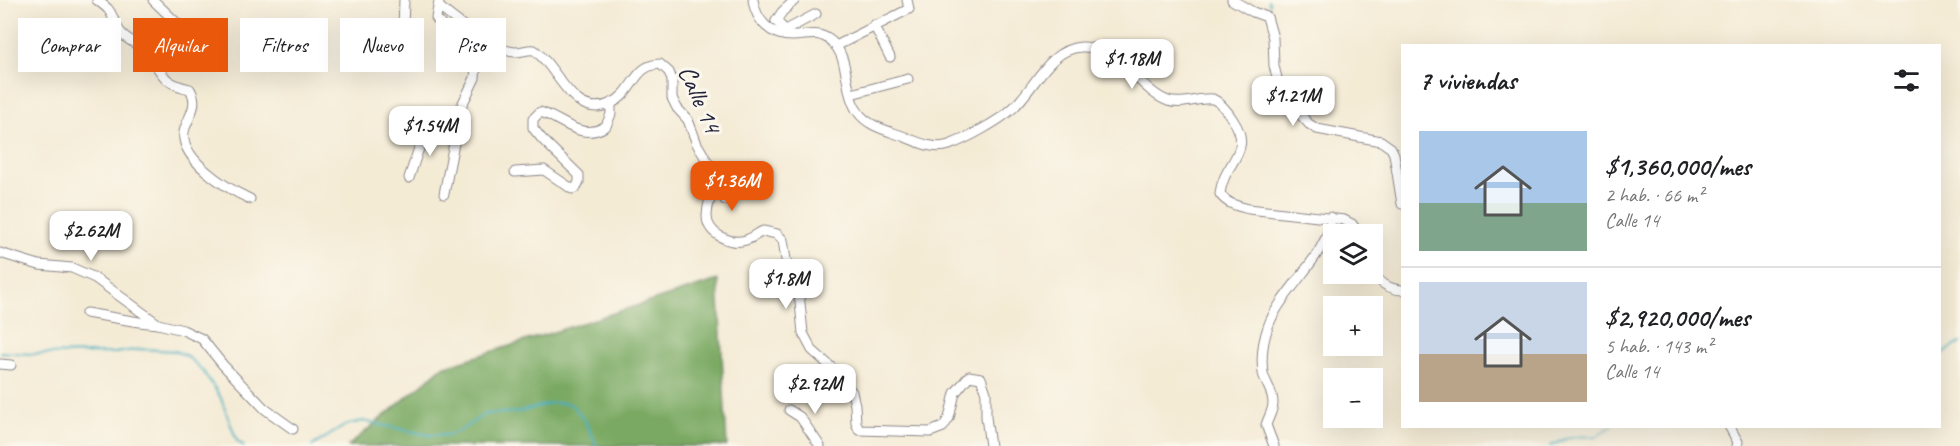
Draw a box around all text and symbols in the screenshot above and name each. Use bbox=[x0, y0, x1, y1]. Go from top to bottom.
chip: Comprar bbox=[18, 18, 121, 72]
chip: Alquilar bbox=[133, 18, 228, 72]
chip: Filtros bbox=[240, 18, 328, 72]
chip: Nuevo bbox=[340, 18, 424, 72]
chip: Piso bbox=[436, 18, 506, 72]
pin: $1.18M bbox=[1083, 39, 1181, 90]
text: $1.18M bbox=[1105, 46, 1159, 71]
street label: Calle 14 bbox=[671, 60, 730, 140]
text: 7 viviendas bbox=[1419, 64, 1516, 97]
icon: filters bbox=[1890, 64, 1923, 97]
pin: $1.21M bbox=[1244, 76, 1342, 127]
text: $1.21M bbox=[1266, 83, 1320, 108]
pin: $1.54M bbox=[381, 106, 479, 157]
text: $1.54M bbox=[403, 113, 457, 138]
text: $1,360,000/mes bbox=[1605, 150, 1751, 183]
icon: home bbox=[1467, 155, 1539, 227]
pin: $1.36M bbox=[683, 161, 781, 212]
text: $1.36M bbox=[705, 168, 759, 193]
text: 2 hab. · 66 m² bbox=[1605, 183, 1703, 208]
text: Calle 14 bbox=[1605, 208, 1659, 233]
pin: $2.62M bbox=[42, 211, 140, 262]
text: $2.62M bbox=[64, 218, 118, 243]
map controls bbox=[1323, 224, 1383, 428]
button: layers bbox=[1323, 224, 1383, 284]
pin: $1.8M bbox=[744, 259, 828, 310]
text: $1.8M bbox=[763, 266, 809, 291]
button: + bbox=[1323, 296, 1383, 356]
text: $2,920,000/mes bbox=[1605, 301, 1750, 334]
icon: home bbox=[1467, 306, 1539, 378]
text: 5 hab. · 143 m² bbox=[1605, 334, 1712, 359]
text: Calle 14 bbox=[1605, 359, 1659, 384]
pin: $2.92M bbox=[766, 364, 864, 415]
button: − bbox=[1323, 368, 1383, 428]
text: $2.92M bbox=[788, 371, 842, 396]

